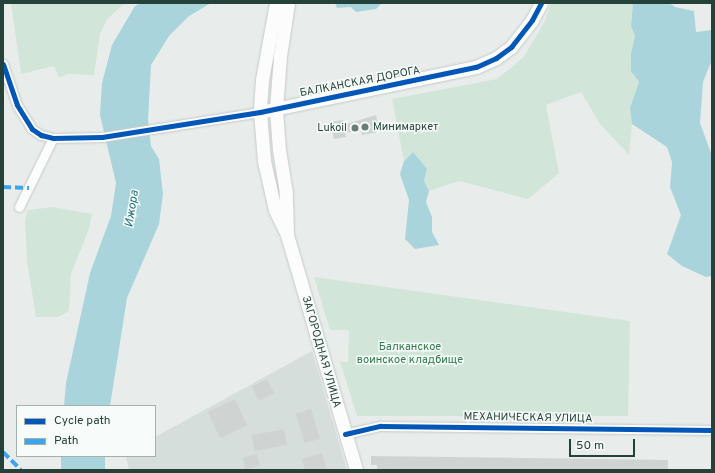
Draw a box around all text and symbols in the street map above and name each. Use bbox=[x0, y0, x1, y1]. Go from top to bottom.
street label: БАЛКАНСКАЯ ДОРОГА bbox=[299, 64, 421, 100]
place label: Минимаркет bbox=[373, 120, 438, 134]
place label: Lukoil bbox=[317, 121, 347, 135]
marker: Минимаркет bbox=[360, 122, 370, 132]
marker: Lukoil bbox=[350, 123, 360, 133]
water label: Ижора bbox=[123, 190, 143, 228]
street label: ЗАГОРОДНАЯ УЛИЦА bbox=[299, 295, 343, 409]
park label: Балканское воинское кладбище bbox=[357, 341, 463, 367]
legend bbox=[16, 405, 156, 457]
street label: МЕХАНИЧЕСКАЯ УЛИЦА bbox=[463, 410, 593, 426]
text: Cycle path bbox=[54, 413, 111, 429]
scale bar bbox=[571, 431, 637, 457]
text: Path bbox=[54, 433, 79, 449]
text: 50 m bbox=[576, 438, 604, 454]

